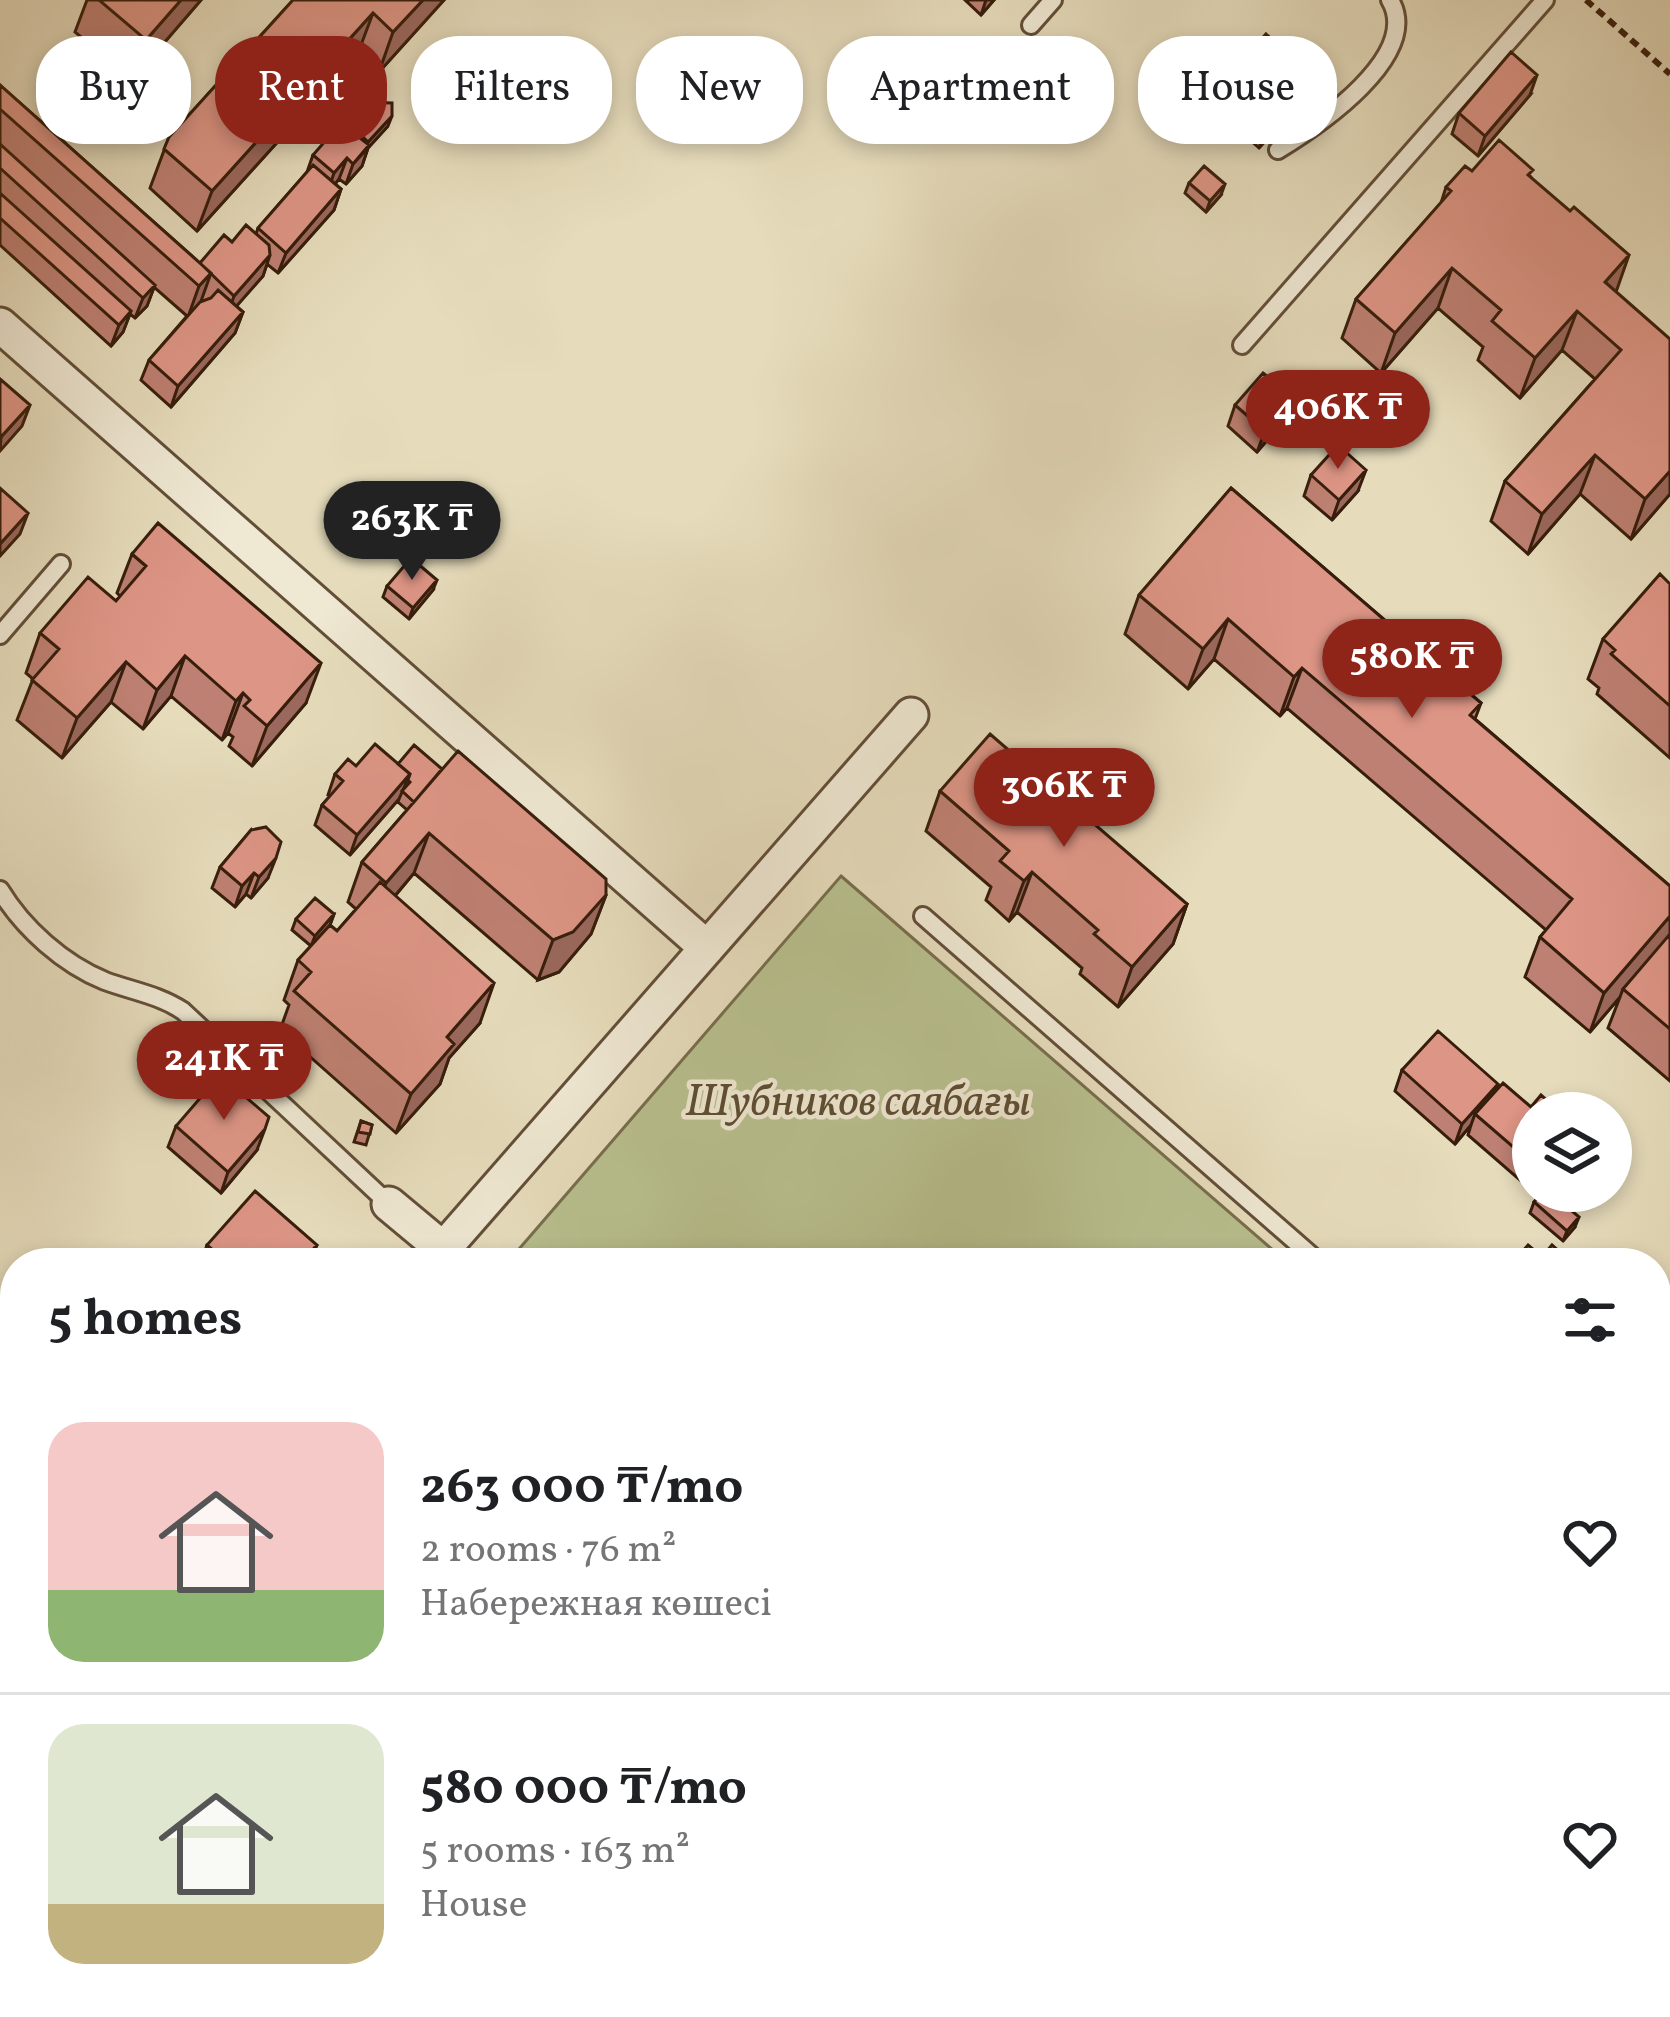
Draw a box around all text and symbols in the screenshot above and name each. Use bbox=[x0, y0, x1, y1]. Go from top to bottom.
chip: Buy bbox=[36, 36, 191, 144]
chip: Rent bbox=[215, 36, 387, 144]
chip: Filters bbox=[411, 36, 612, 144]
chip: New bbox=[636, 36, 803, 144]
chip: Apartment bbox=[827, 36, 1114, 144]
chip: House bbox=[1138, 36, 1337, 144]
pin: 406K ₸ bbox=[1240, 370, 1436, 472]
text: 406K ₸ bbox=[1273, 382, 1403, 436]
pin: 263K ₸ bbox=[314, 481, 510, 583]
text: 263K ₸ bbox=[351, 493, 473, 547]
pin: 580K ₸ bbox=[1314, 619, 1510, 721]
text: 580K ₸ bbox=[1349, 631, 1475, 685]
pin: 306K ₸ bbox=[966, 748, 1162, 850]
text: 306K ₸ bbox=[1001, 760, 1127, 814]
pin: 241K ₸ bbox=[126, 1021, 322, 1123]
text: 241K ₸ bbox=[164, 1033, 284, 1087]
park label: Шубников саябағы bbox=[685, 1072, 1031, 1135]
map controls bbox=[1512, 1092, 1632, 1212]
button: layers bbox=[1512, 1092, 1632, 1212]
text: 5 homes bbox=[48, 1285, 242, 1356]
icon: filters bbox=[1557, 1287, 1623, 1353]
text: 263 000 ₸/mo bbox=[420, 1453, 743, 1524]
icon: home bbox=[144, 1470, 288, 1614]
icon: heart bbox=[1557, 1509, 1623, 1575]
text: 2 rooms · 76 m² bbox=[420, 1524, 676, 1578]
text: Набережная көшесі bbox=[420, 1578, 772, 1632]
text: 580 000 ₸/mo bbox=[420, 1754, 747, 1825]
icon: home bbox=[144, 1772, 288, 1916]
icon: heart bbox=[1557, 1811, 1623, 1877]
text: 5 rooms · 163 m² bbox=[420, 1825, 690, 1879]
text: House bbox=[420, 1879, 527, 1933]

